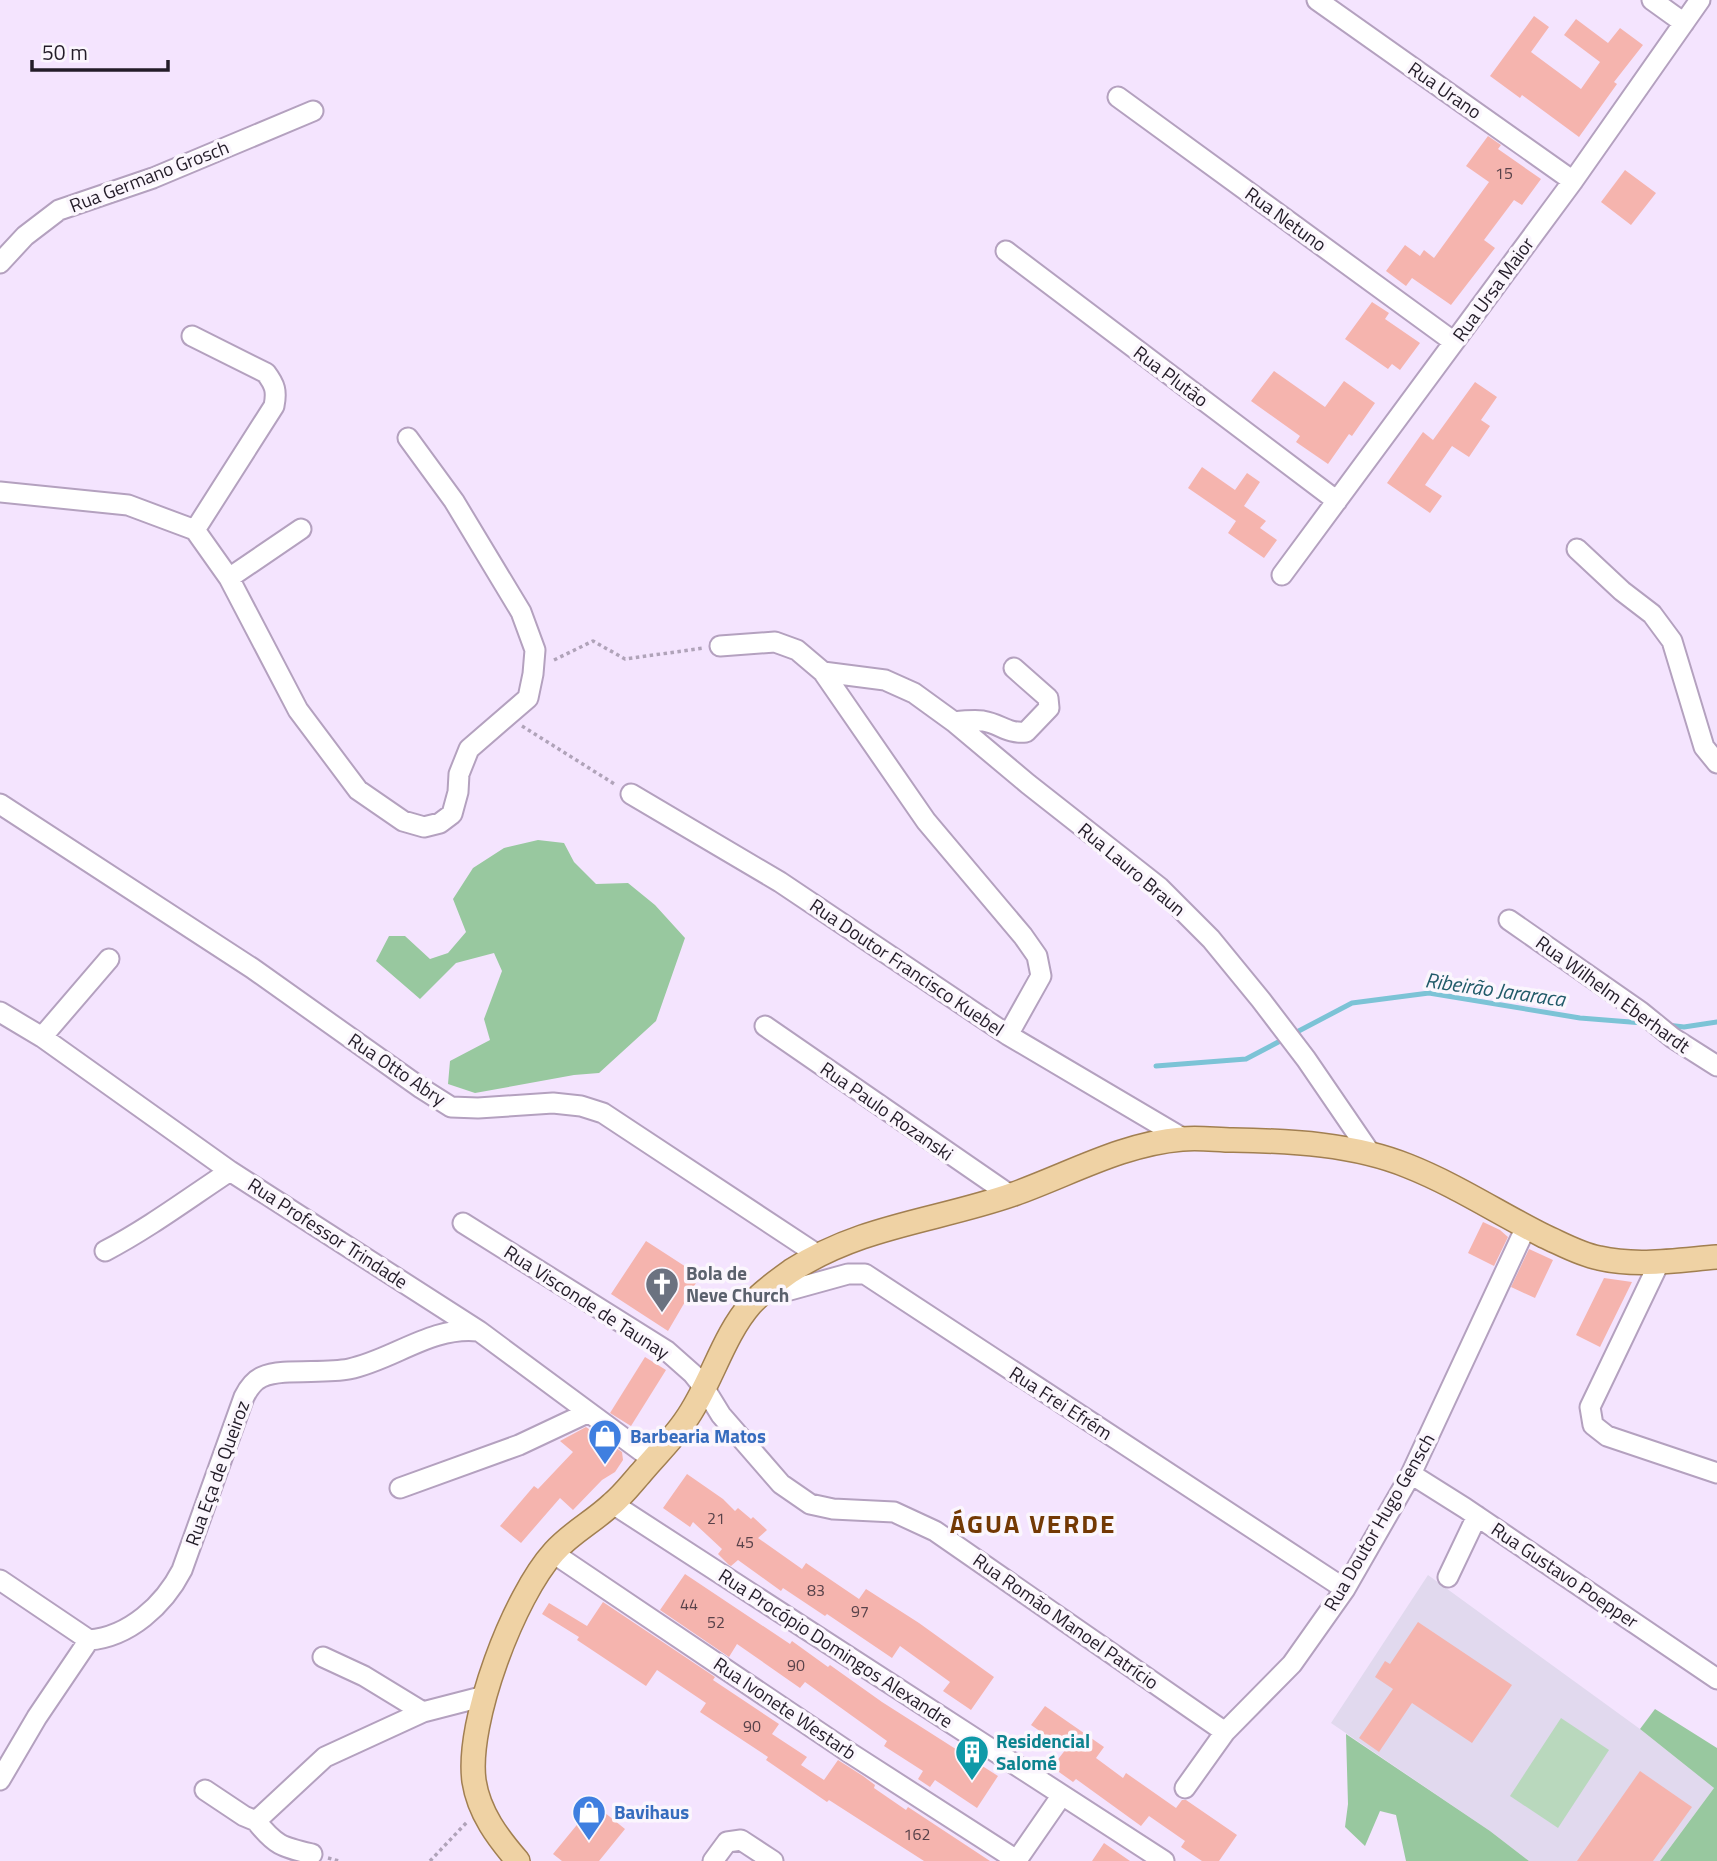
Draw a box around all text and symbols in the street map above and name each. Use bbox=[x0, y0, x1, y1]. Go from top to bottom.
scale bar bbox=[32, 28, 168, 72]
text: 50 m bbox=[42, 36, 88, 68]
street label: Rua Urano bbox=[1403, 54, 1488, 126]
street label: Rua Germano Grosch bbox=[65, 132, 233, 219]
house number: 15 bbox=[1495, 161, 1513, 185]
street label: Rua Netuno bbox=[1239, 179, 1333, 258]
street label: Rua Ursa Maior bbox=[1445, 230, 1541, 347]
street label: Rua Plutão bbox=[1128, 338, 1215, 413]
street label: Rua Lauro Braun bbox=[1072, 815, 1193, 922]
street label: Rua Doutor Francisco Kuebel bbox=[804, 891, 1010, 1043]
street label: Rua Wilhelm Eberhardt bbox=[1530, 928, 1697, 1060]
water label: Ribeirão Jararaca bbox=[1423, 963, 1569, 1015]
street label: Rua Otto Abry bbox=[342, 1025, 452, 1112]
street label: Rua Paulo Rozanski bbox=[815, 1054, 960, 1167]
street label: Rua Professor Trindade bbox=[242, 1170, 414, 1295]
street label: Rua Visconde de Taunay bbox=[499, 1237, 676, 1366]
place label: Bola de Neve Church bbox=[686, 1258, 789, 1309]
church icon: Bola de Neve Church bbox=[643, 1265, 681, 1314]
street label: Rua Frei Efrém bbox=[1004, 1358, 1119, 1447]
street label: Rua Eça de Queiroz bbox=[177, 1396, 256, 1550]
shop icon: Barbearia Matos bbox=[586, 1417, 624, 1466]
place label: Barbearia Matos bbox=[630, 1421, 766, 1450]
street label: Rua Doutor Hugo Gensch bbox=[1316, 1427, 1441, 1616]
district label: ÁGUA VERDE bbox=[950, 1504, 1116, 1543]
house number: 21 bbox=[707, 1506, 725, 1530]
street label: Rua Gustavo Poepper bbox=[1486, 1514, 1645, 1635]
house number: 45 bbox=[736, 1530, 754, 1554]
street label: Rua Romão Manoel Patrício bbox=[967, 1545, 1165, 1696]
street label: Rua Procópio Domingos Alexandre bbox=[713, 1561, 959, 1735]
house number: 83 bbox=[807, 1578, 825, 1602]
house number: 44 bbox=[680, 1592, 698, 1616]
house number: 97 bbox=[851, 1599, 869, 1623]
house number: 52 bbox=[707, 1610, 725, 1634]
street label: Rua Ivonete Westarb bbox=[708, 1649, 863, 1766]
house number: 90 bbox=[787, 1653, 805, 1677]
house number: 90 bbox=[743, 1714, 761, 1738]
place label: Residencial Salomé bbox=[996, 1726, 1090, 1777]
building icon: Residencial Salomé bbox=[953, 1733, 991, 1782]
shop icon: Bavihaus bbox=[570, 1793, 608, 1842]
place label: Bavihaus bbox=[614, 1797, 689, 1826]
house number: 162 bbox=[904, 1822, 930, 1846]

